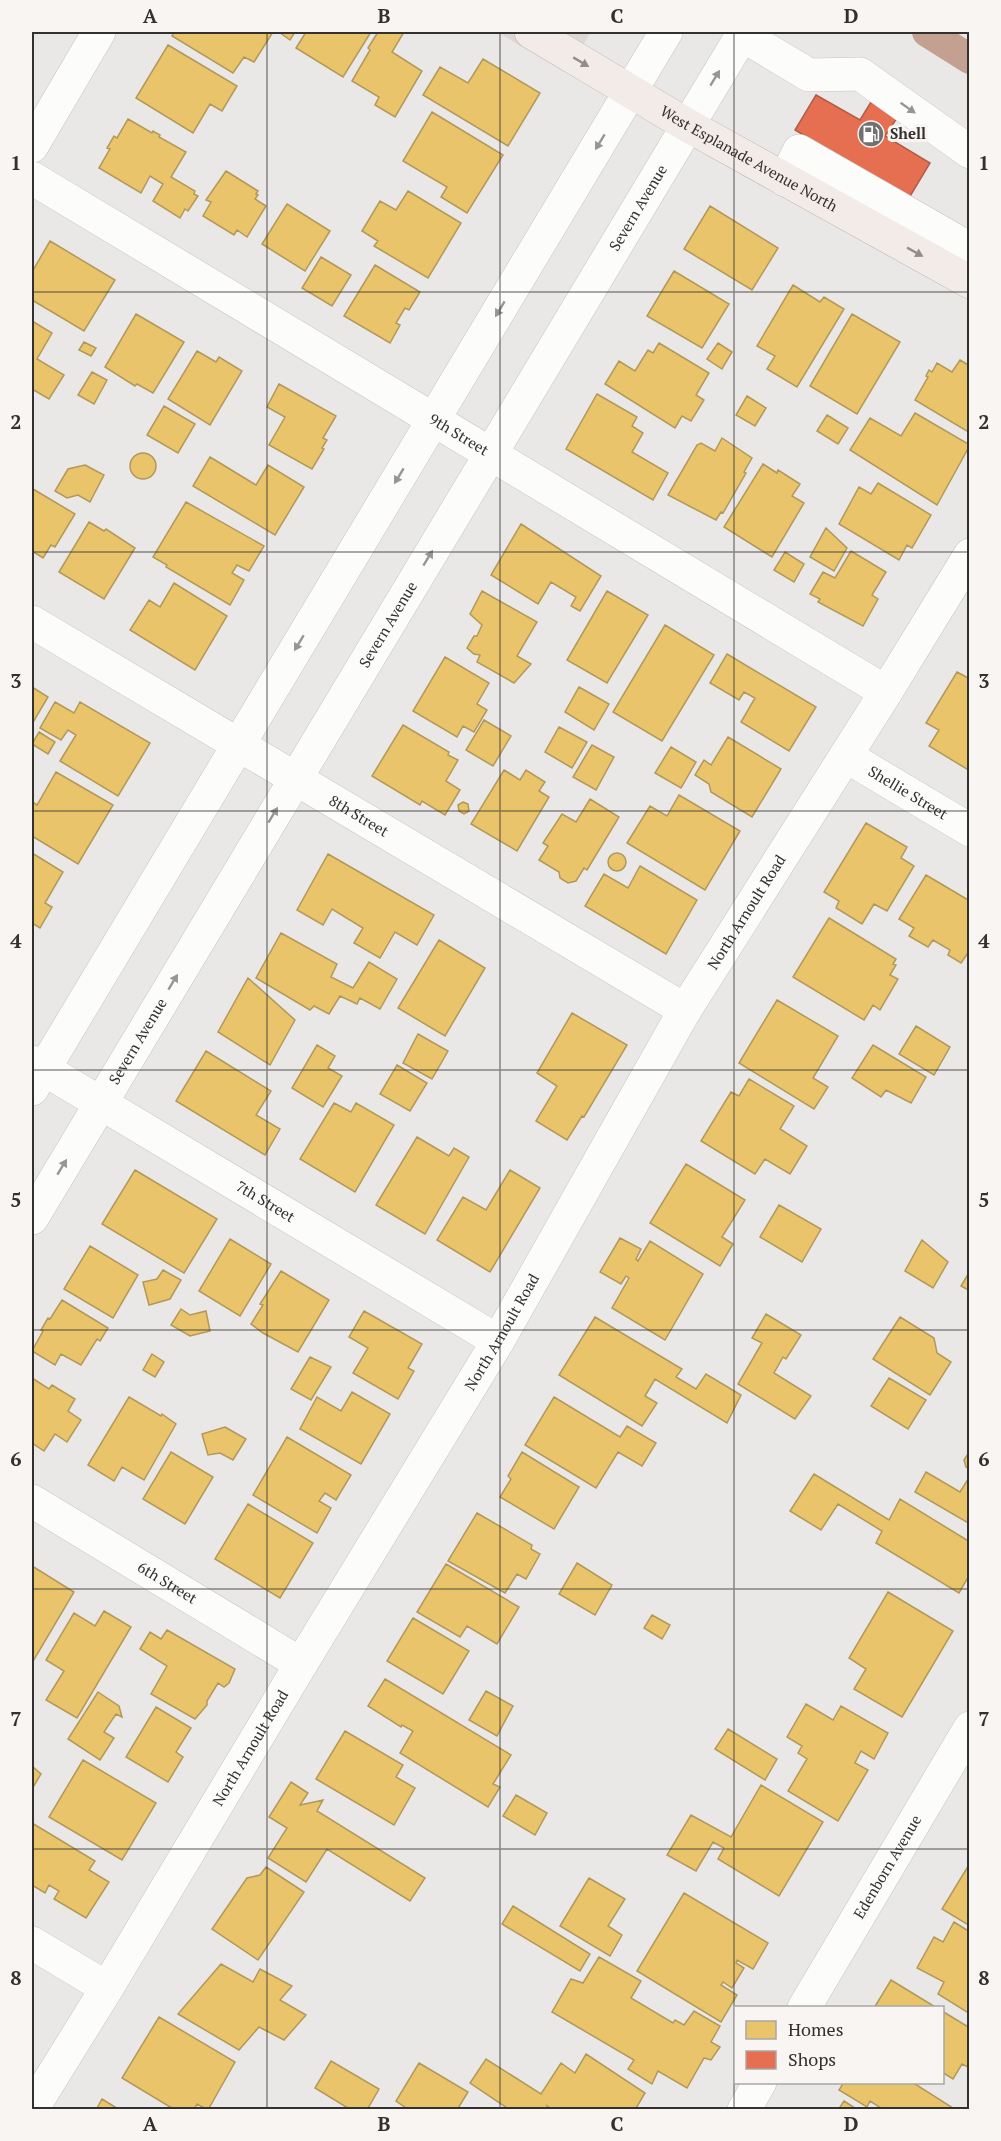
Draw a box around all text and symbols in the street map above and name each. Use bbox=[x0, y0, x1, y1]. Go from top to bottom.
text: A bbox=[143, 2, 158, 29]
text: B bbox=[378, 2, 391, 29]
text: C bbox=[610, 2, 624, 29]
text: D bbox=[844, 2, 858, 29]
one-way arrow bbox=[573, 56, 589, 67]
one-way arrow bbox=[710, 70, 721, 86]
street label: West Esplanade Avenue North bbox=[657, 100, 842, 216]
one-way arrow bbox=[900, 102, 916, 113]
fuel station icon: Shell bbox=[856, 119, 886, 149]
place label: Shell bbox=[890, 123, 926, 143]
one-way arrow bbox=[595, 134, 606, 150]
text: 1 bbox=[10, 149, 22, 176]
text: 1 bbox=[978, 149, 990, 176]
street label: Severn Avenue bbox=[604, 161, 671, 254]
one-way arrow bbox=[906, 247, 923, 257]
one-way arrow bbox=[494, 301, 505, 317]
text: 2 bbox=[10, 408, 22, 435]
street label: 9th Street bbox=[426, 408, 493, 460]
text: 2 bbox=[978, 408, 990, 435]
one-way arrow bbox=[394, 468, 405, 484]
one-way arrow bbox=[422, 550, 433, 566]
street label: Severn Avenue bbox=[354, 577, 421, 671]
one-way arrow bbox=[294, 635, 304, 652]
text: 3 bbox=[10, 667, 22, 694]
text: 3 bbox=[978, 667, 990, 694]
street label: Shellie Street bbox=[865, 761, 952, 824]
street label: 8th Street bbox=[326, 790, 393, 841]
one-way arrow bbox=[268, 807, 279, 823]
street label: North Arnoult Road bbox=[702, 851, 790, 973]
text: 4 bbox=[10, 927, 22, 954]
text: 4 bbox=[978, 927, 990, 954]
one-way arrow bbox=[167, 974, 178, 990]
street label: Severn Avenue bbox=[104, 994, 171, 1088]
one-way arrow bbox=[56, 1159, 67, 1175]
street label: 7th Street bbox=[233, 1175, 299, 1226]
text: 5 bbox=[10, 1186, 22, 1213]
text: 5 bbox=[978, 1186, 990, 1213]
street label: North Arnoult Road bbox=[459, 1270, 543, 1394]
text: 6 bbox=[10, 1445, 22, 1472]
text: 6 bbox=[978, 1445, 990, 1472]
street label: 6th Street bbox=[134, 1556, 201, 1608]
street label: North Arnoult Road bbox=[207, 1686, 292, 1809]
text: 7 bbox=[10, 1705, 22, 1732]
text: 7 bbox=[978, 1705, 990, 1732]
street label: Edenborn Avenue bbox=[848, 1811, 925, 1922]
text: 8 bbox=[10, 1964, 22, 1991]
text: 8 bbox=[978, 1964, 990, 1991]
legend bbox=[734, 2006, 944, 2084]
text: Homes bbox=[788, 2017, 843, 2041]
text: Shops bbox=[788, 2047, 836, 2071]
text: A bbox=[143, 2110, 158, 2137]
text: B bbox=[378, 2110, 391, 2137]
text: C bbox=[610, 2110, 624, 2137]
text: D bbox=[844, 2110, 858, 2137]

